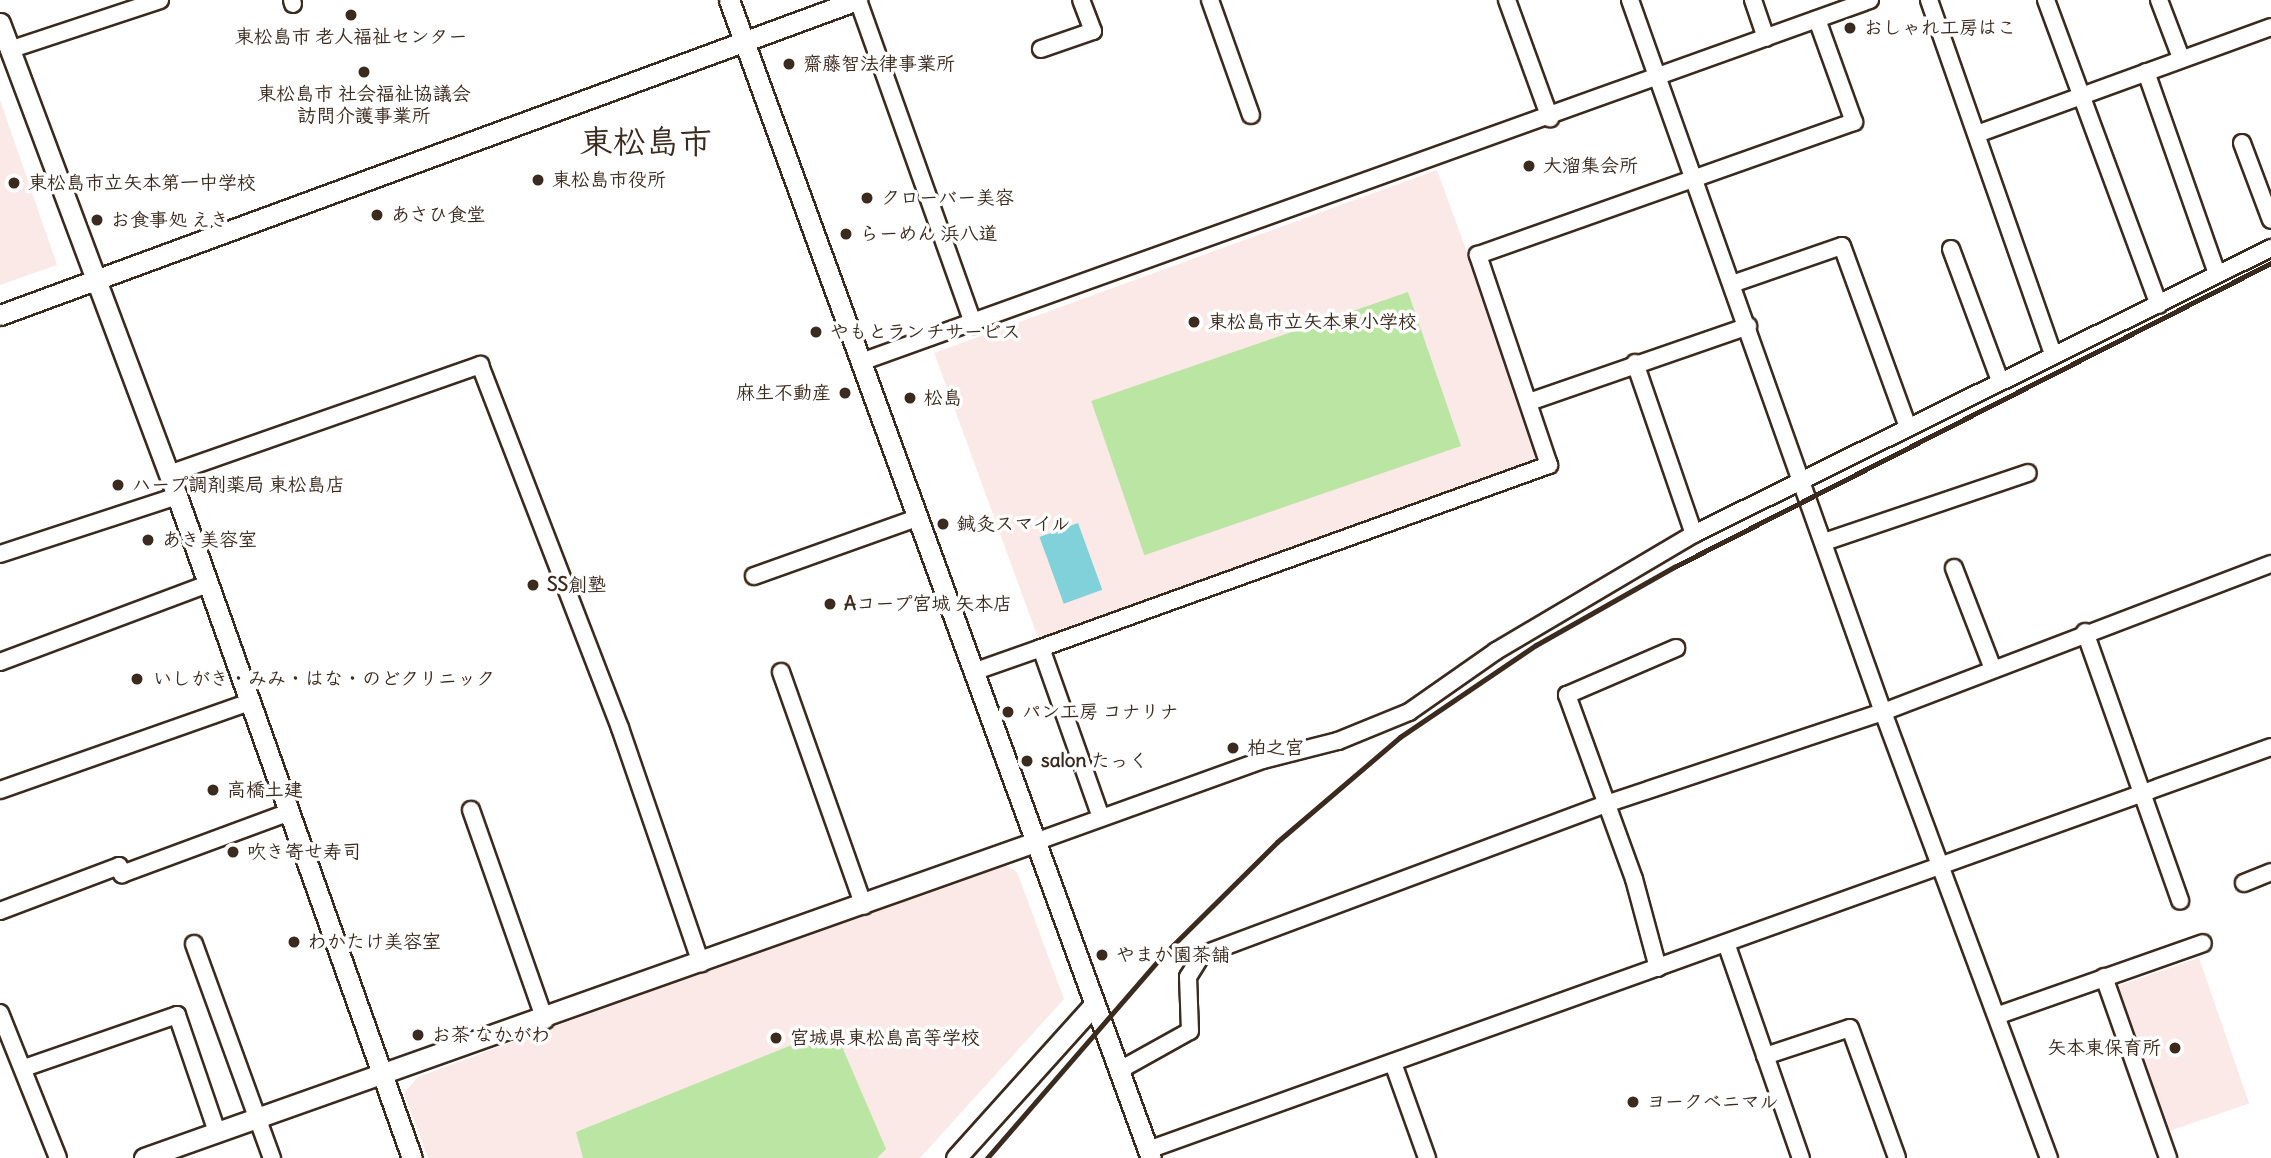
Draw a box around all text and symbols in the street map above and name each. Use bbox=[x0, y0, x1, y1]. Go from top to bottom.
marker: 東松島市 老人福祉センター bbox=[343, 7, 359, 23]
place label: おしゃれ工房はこ bbox=[1864, 17, 2016, 39]
marker: おしゃれ工房はこ bbox=[1842, 20, 1858, 36]
place label: 東松島市 老人福祉センター bbox=[235, 26, 467, 48]
place label: 齋藤智法律事業所 bbox=[803, 53, 955, 75]
marker: 齋藤智法律事業所 bbox=[781, 56, 797, 72]
marker: 東松島市 社会福祉協議会 訪問介護事業所 bbox=[356, 64, 372, 80]
place label: 東松島市 社会福祉協議会 訪問介護事業所 bbox=[257, 83, 471, 127]
district label: 東松島市 bbox=[580, 122, 712, 162]
place label: 大溜集会所 bbox=[1543, 155, 1638, 177]
marker: 大溜集会所 bbox=[1521, 158, 1537, 174]
place label: 東松島市役所 bbox=[552, 169, 666, 191]
place label: 東松島市立矢本第一中学校 bbox=[28, 172, 256, 194]
marker: 東松島市役所 bbox=[530, 172, 546, 188]
marker: 東松島市立矢本第一中学校 bbox=[6, 175, 22, 191]
place label: クローバー美容 bbox=[881, 187, 1014, 209]
marker: クローバー美容 bbox=[859, 190, 875, 206]
place label: あさひ食堂 bbox=[391, 204, 486, 226]
marker: あさひ食堂 bbox=[369, 207, 385, 223]
place label: お食事処 えき bbox=[111, 209, 230, 231]
marker: お食事処 えき bbox=[89, 212, 105, 228]
place label: らーめん 浜八道 bbox=[860, 223, 998, 245]
marker: らーめん 浜八道 bbox=[838, 226, 854, 242]
place label: 東松島市立矢本東小学校 bbox=[1208, 311, 1417, 333]
marker: 東松島市立矢本東小学校 bbox=[1186, 314, 1202, 330]
place label: やもとランチサービス bbox=[830, 321, 1020, 343]
marker: やもとランチサービス bbox=[808, 324, 824, 340]
place label: 麻生不動産 bbox=[736, 382, 831, 404]
marker: 麻生不動産 bbox=[837, 385, 853, 401]
place label: 松島 bbox=[924, 387, 962, 409]
marker: 松島 bbox=[902, 390, 918, 406]
place label: ハープ調剤薬局 東松島店 bbox=[132, 474, 346, 496]
marker: ハープ調剤薬局 東松島店 bbox=[110, 477, 126, 493]
place label: 鍼灸スマイル bbox=[957, 513, 1071, 535]
marker: 鍼灸スマイル bbox=[935, 516, 951, 532]
place label: あき美容室 bbox=[162, 529, 257, 551]
marker: あき美容室 bbox=[140, 532, 156, 548]
place label: SS創塾 bbox=[547, 574, 606, 596]
marker: SS創塾 bbox=[525, 577, 541, 593]
place label: Aコープ宮城 矢本店 bbox=[844, 593, 1013, 615]
marker: Aコープ宮城 矢本店 bbox=[822, 596, 838, 612]
place label: いしがき・みみ・はな・のどクリニック bbox=[153, 668, 495, 690]
marker: いしがき・みみ・はな・のどクリニック bbox=[127, 669, 147, 689]
place label: パン工房 コナリナ bbox=[1022, 701, 1179, 723]
marker: パン工房 コナリナ bbox=[1000, 704, 1016, 720]
place label: 柏之宮 bbox=[1247, 737, 1304, 759]
marker: 柏之宮 bbox=[1225, 740, 1241, 756]
place label: salon たっく bbox=[1041, 750, 1148, 772]
marker: salon たっく bbox=[1019, 753, 1035, 769]
place label: 高橋土建 bbox=[227, 779, 303, 801]
marker: 高橋土建 bbox=[205, 782, 221, 798]
place label: 吹き寄せ寿司 bbox=[247, 841, 361, 863]
marker: 吹き寄せ寿司 bbox=[225, 844, 241, 860]
place label: わかたけ美容室 bbox=[308, 931, 441, 953]
marker: わかたけ美容室 bbox=[286, 934, 302, 950]
place label: やまか園茶舗 bbox=[1116, 944, 1230, 966]
marker: やまか園茶舗 bbox=[1094, 947, 1110, 963]
place label: お茶 なかがわ bbox=[432, 1024, 551, 1046]
marker: お茶 なかがわ bbox=[410, 1027, 426, 1043]
place label: 宮城県東松島高等学校 bbox=[790, 1027, 980, 1049]
marker: 宮城県東松島高等学校 bbox=[768, 1030, 784, 1046]
place label: 矢本東保育所 bbox=[2047, 1037, 2161, 1059]
marker: 矢本東保育所 bbox=[2167, 1040, 2183, 1056]
place label: ヨークベニマル bbox=[1647, 1091, 1779, 1113]
marker: ヨークベニマル bbox=[1625, 1094, 1641, 1110]

